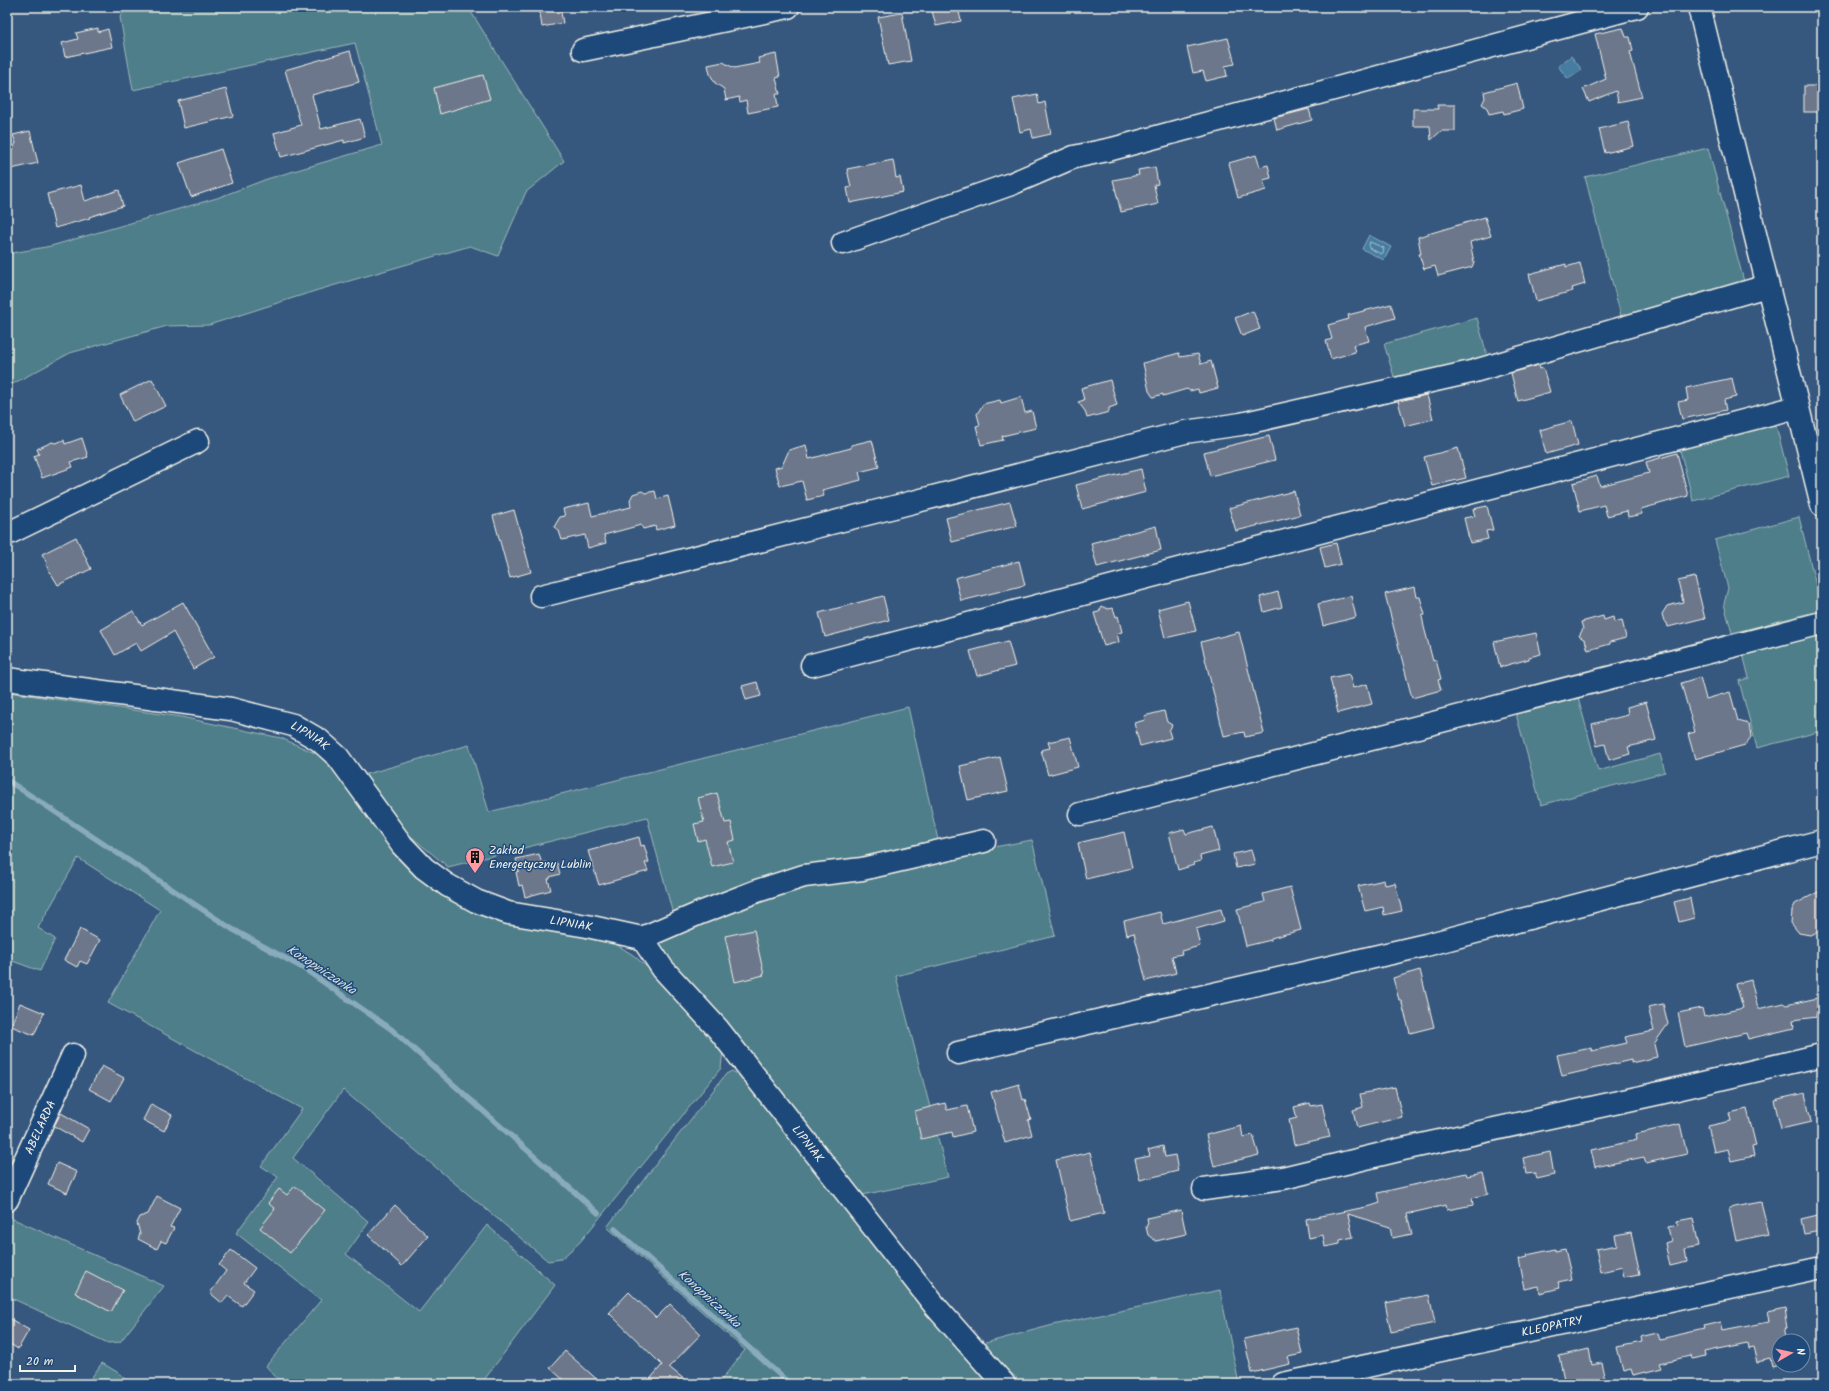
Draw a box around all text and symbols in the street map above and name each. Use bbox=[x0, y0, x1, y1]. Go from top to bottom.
street label: LIPNIAK bbox=[287, 716, 334, 756]
place label: Zakład Energetyczny Lublin bbox=[489, 841, 591, 874]
building icon: Zakład Energetyczny Lublin bbox=[464, 846, 486, 874]
street label: LIPNIAK bbox=[548, 911, 595, 937]
water label: Konopniczanka bbox=[282, 940, 361, 1001]
street label: ABELARDA bbox=[20, 1097, 61, 1158]
street label: LIPNIAK bbox=[787, 1121, 829, 1168]
water label: Konopniczanka bbox=[672, 1265, 746, 1334]
street label: KLEOPATRY bbox=[1520, 1311, 1585, 1342]
north arrow bbox=[1771, 1333, 1811, 1373]
scale bar bbox=[20, 1347, 75, 1373]
text: N bbox=[1790, 1347, 1809, 1356]
text: 20 m bbox=[26, 1352, 54, 1371]

